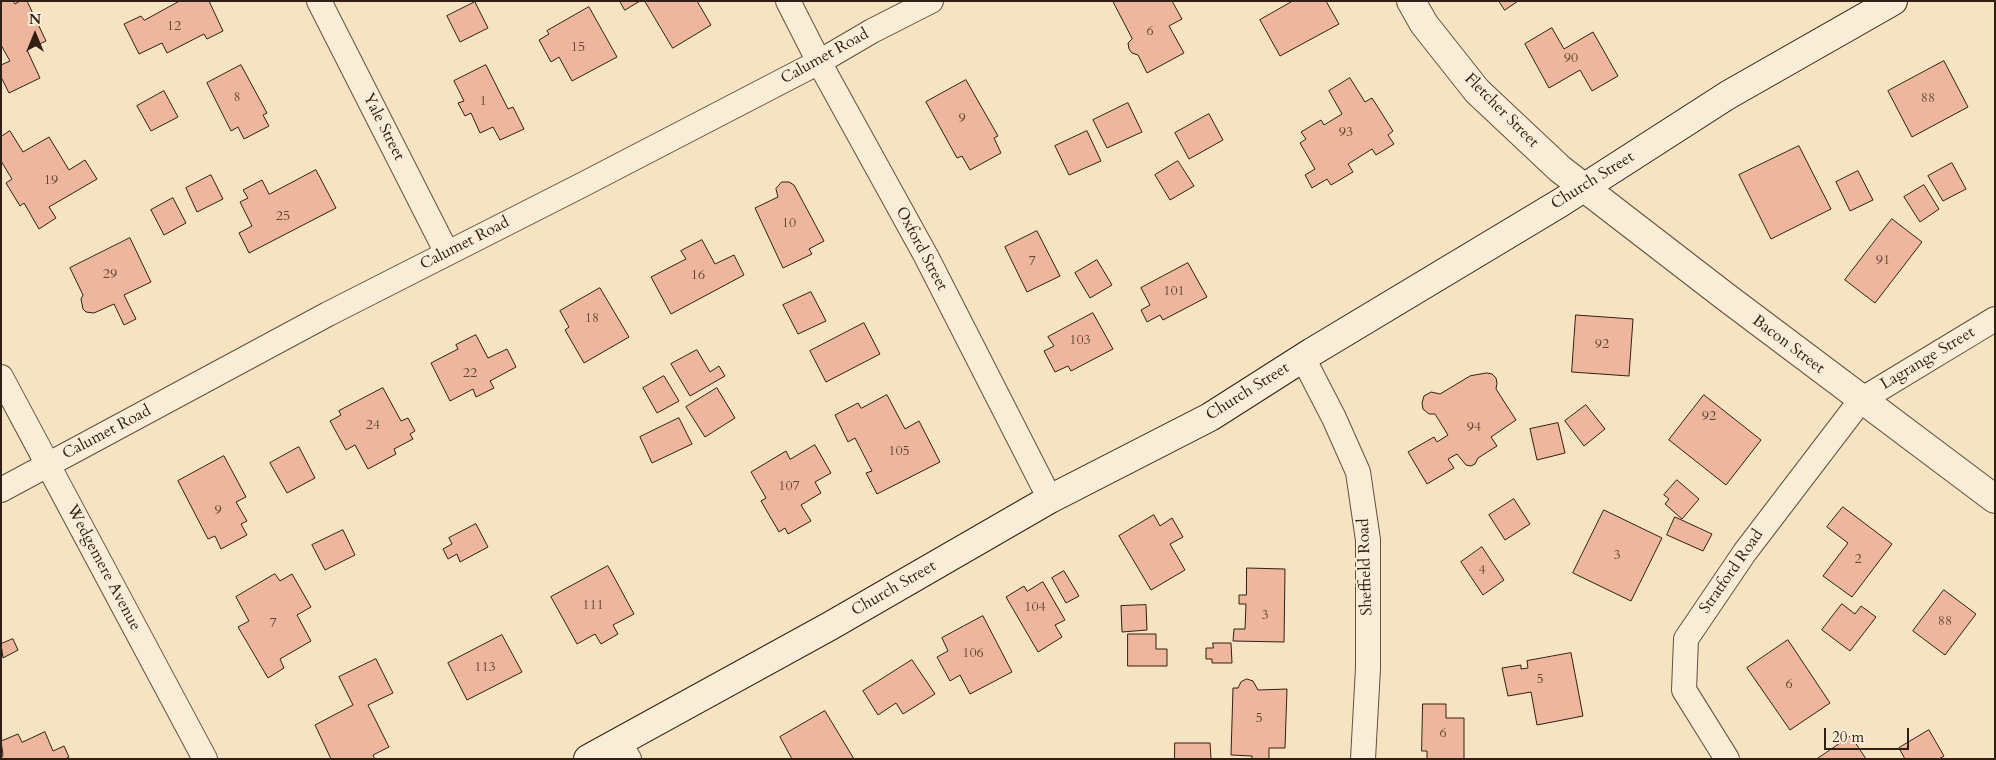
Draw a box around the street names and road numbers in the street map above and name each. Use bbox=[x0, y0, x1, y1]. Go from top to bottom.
street label: Calumet Road bbox=[778, 25, 872, 89]
street label: Fletcher Street bbox=[1460, 70, 1542, 152]
street label: Yale Street bbox=[358, 90, 408, 164]
street label: Church Street bbox=[1548, 148, 1638, 214]
street label: Oxford Street bbox=[891, 204, 951, 294]
street label: Calumet Road bbox=[417, 213, 513, 275]
street label: Bacon Street bbox=[1748, 312, 1828, 378]
street label: Lagrange Street bbox=[1877, 323, 1979, 395]
street label: Church Street bbox=[1203, 359, 1293, 425]
street label: Calumet Road bbox=[60, 402, 154, 464]
street label: Wedgemere Avenue bbox=[62, 502, 144, 634]
street label: Sheffield Road bbox=[1355, 518, 1377, 616]
street label: Stratford Road bbox=[1696, 526, 1768, 618]
street label: Church Street bbox=[848, 557, 940, 621]

